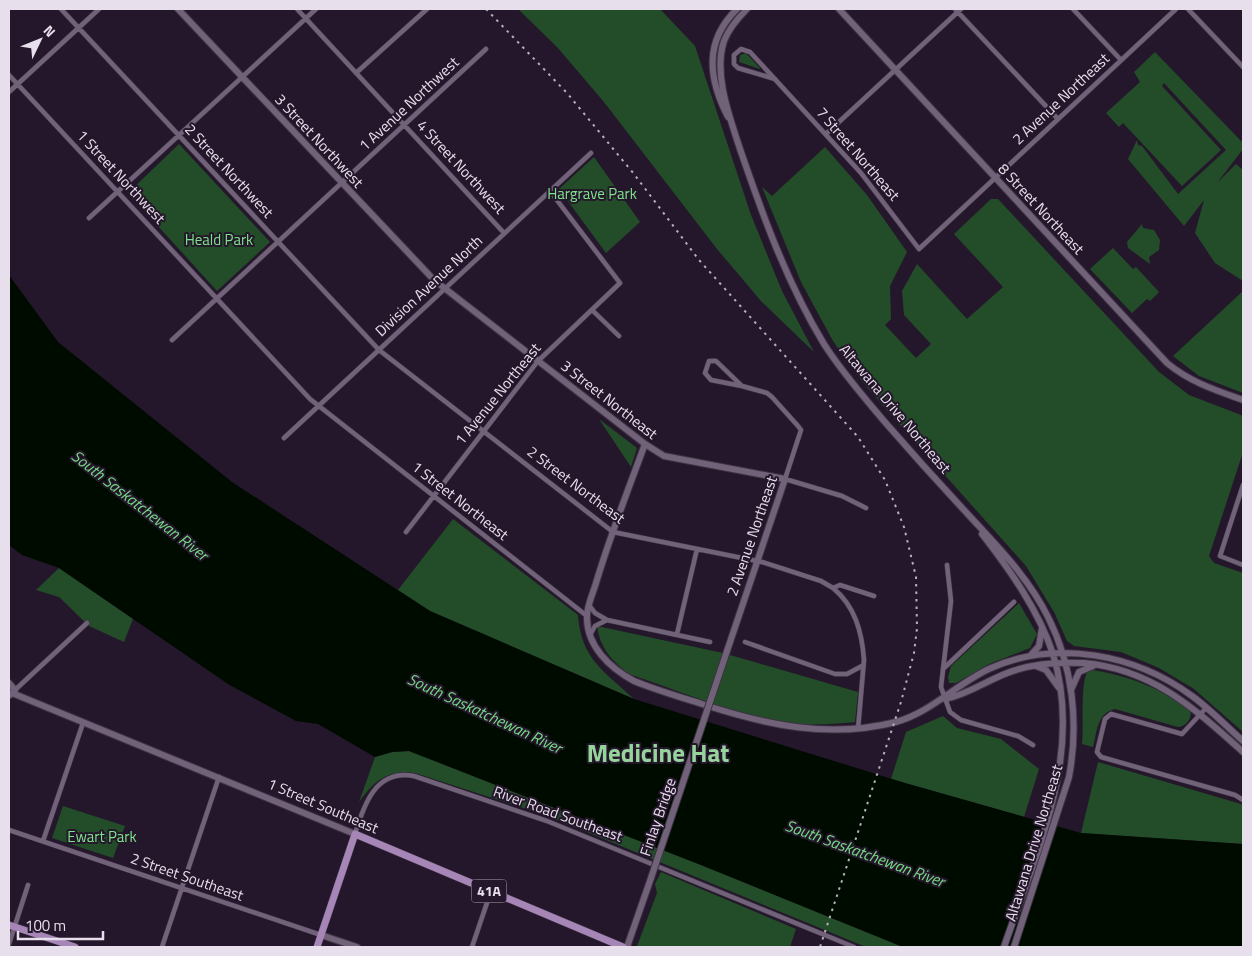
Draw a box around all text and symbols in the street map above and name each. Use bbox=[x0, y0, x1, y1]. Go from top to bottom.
north arrow bbox=[15, 15, 65, 65]
text: N bbox=[39, 20, 61, 42]
street label: 2 Avenue Northeast bbox=[1007, 47, 1115, 150]
street label: 1 Avenue Northwest bbox=[353, 51, 464, 156]
street label: 3 Street Northwest bbox=[270, 88, 370, 193]
street label: 7 Street Northeast bbox=[811, 102, 906, 206]
street label: 4 Street Northwest bbox=[412, 114, 512, 219]
street label: 2 Street Northwest bbox=[180, 118, 280, 223]
street label: 1 Street Northwest bbox=[72, 124, 172, 229]
street label: 8 Street Northeast bbox=[993, 158, 1090, 260]
park label: Hargrave Park bbox=[547, 182, 637, 205]
park label: Heald Park bbox=[185, 228, 253, 251]
street label: Division Avenue North bbox=[370, 230, 488, 342]
street label: 1 Avenue Northeast bbox=[449, 337, 547, 450]
street label: Altawana Drive Northeast bbox=[834, 339, 957, 479]
street label: 3 Street Northeast bbox=[556, 354, 663, 445]
street label: 2 Street Northeast bbox=[522, 440, 631, 530]
water label: South Saskatchewan River bbox=[66, 444, 215, 567]
street label: 1 Street Northeast bbox=[407, 455, 514, 546]
street label: 2 Avenue Northeast bbox=[720, 472, 783, 599]
water label: South Saskatchewan River bbox=[404, 667, 568, 760]
district label: Medicine Hat bbox=[587, 734, 729, 772]
street label: Altawana Drive Northeast bbox=[999, 761, 1069, 924]
street label: 1 Street Southeast bbox=[264, 772, 383, 840]
street label: Finlay Bridge bbox=[633, 775, 682, 859]
street label: River Road Southeast bbox=[490, 779, 627, 848]
water label: South Saskatchewan River bbox=[782, 813, 950, 894]
park label: Ewart Park bbox=[67, 825, 137, 848]
street label: 2 Street Southeast bbox=[127, 846, 248, 907]
road number: 41A bbox=[472, 879, 506, 902]
scale bar bbox=[18, 908, 102, 940]
text: 100 m bbox=[25, 914, 66, 937]

